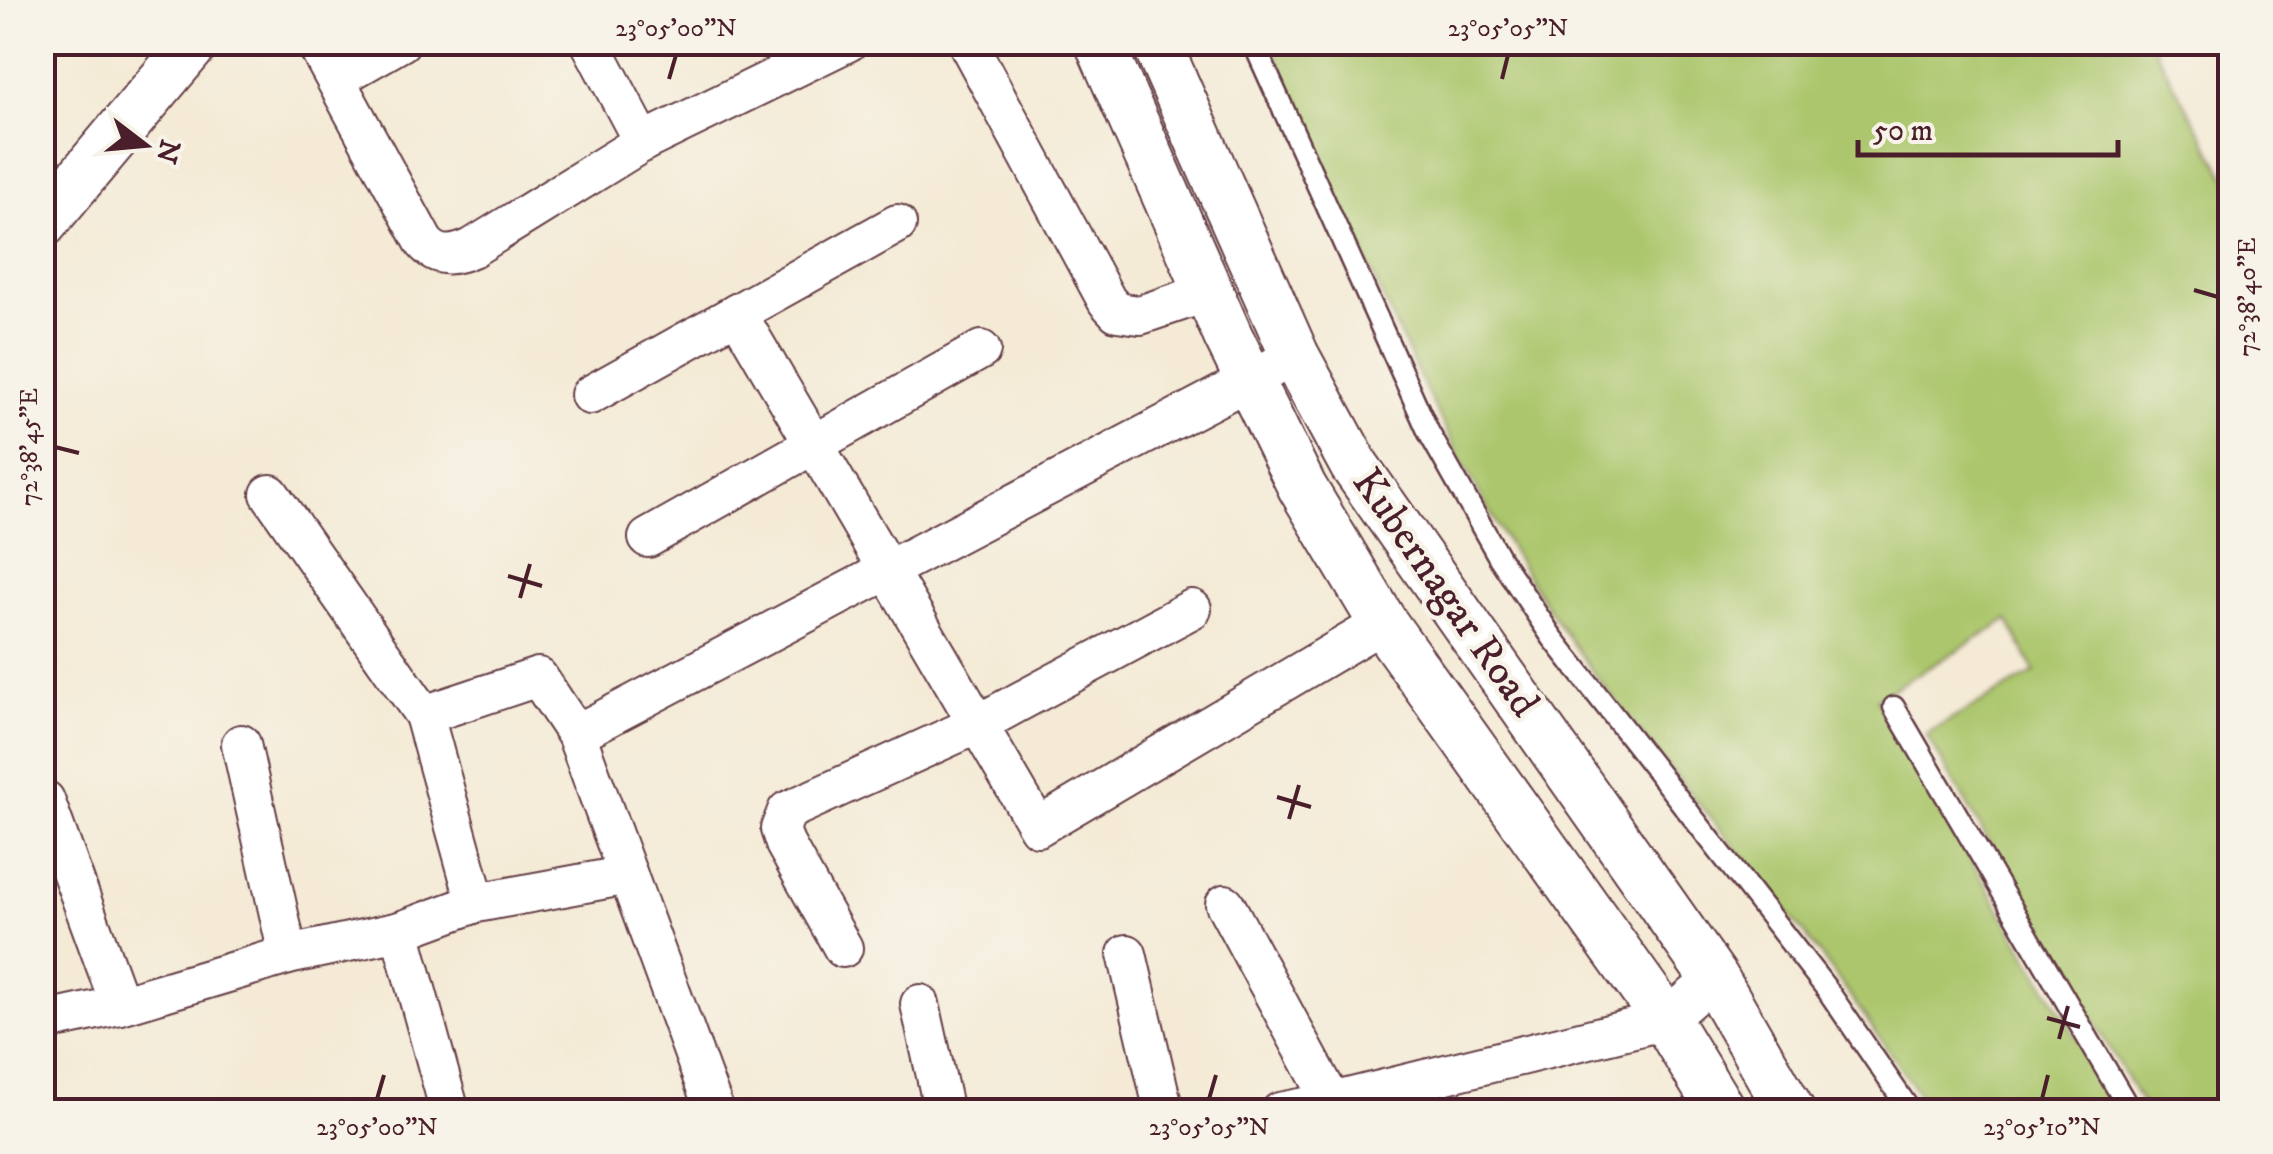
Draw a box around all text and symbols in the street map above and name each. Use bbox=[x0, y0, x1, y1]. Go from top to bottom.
text: 23°05'00"N bbox=[615, 13, 737, 44]
text: 23°05'05"N bbox=[1448, 13, 1568, 44]
north arrow bbox=[95, 95, 195, 195]
scale bar bbox=[1858, 95, 2118, 157]
text: 50 m bbox=[1873, 113, 1933, 150]
text: N bbox=[148, 136, 188, 167]
text: 72°38'40"E bbox=[2232, 237, 2263, 357]
text: 72°38'45"E bbox=[14, 388, 45, 506]
street label: Kubernagar Road bbox=[1340, 459, 1550, 727]
text: 23°05'00"N bbox=[316, 1112, 438, 1143]
text: 23°05'05"N bbox=[1149, 1112, 1269, 1143]
text: 23°05'10"N bbox=[1983, 1112, 2101, 1143]

